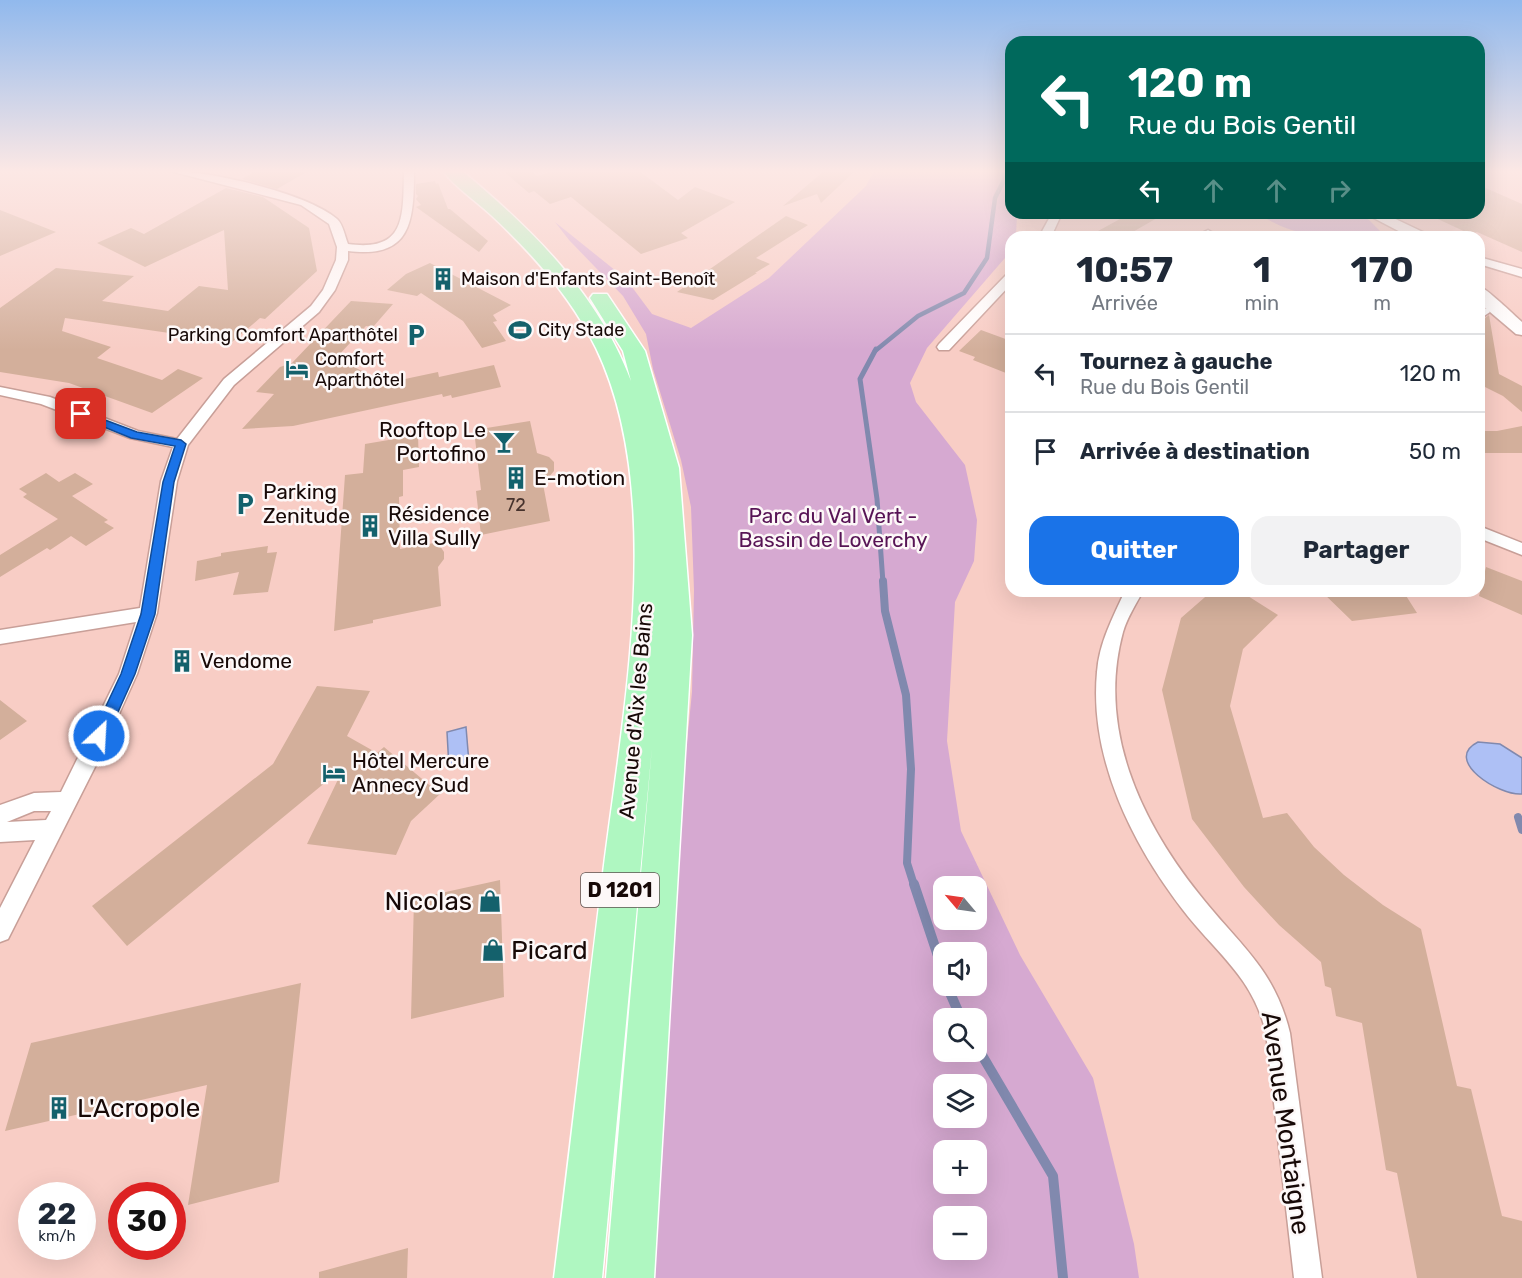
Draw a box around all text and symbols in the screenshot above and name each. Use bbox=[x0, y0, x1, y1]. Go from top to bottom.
text: 120 m bbox=[1128, 58, 1252, 108]
icon: left bbox=[1029, 60, 1107, 138]
text: Rue du Bois Gentil bbox=[1128, 109, 1356, 141]
icon: left bbox=[1134, 174, 1167, 207]
icon: ahead bbox=[1197, 174, 1230, 207]
icon: ahead bbox=[1260, 174, 1293, 207]
icon: right bbox=[1323, 174, 1356, 207]
text: 10:57 bbox=[1076, 248, 1173, 291]
text: 1 bbox=[1253, 248, 1271, 291]
text: 170 bbox=[1351, 248, 1414, 291]
building icon: Maison d'Enfants Saint-Benoît bbox=[430, 266, 456, 292]
place label: Maison d'Enfants Saint-Benoît bbox=[461, 268, 715, 290]
text: Arrivée bbox=[1091, 291, 1158, 315]
text: min bbox=[1245, 291, 1279, 315]
text: m bbox=[1373, 291, 1391, 315]
sports icon: City Stade bbox=[507, 317, 533, 343]
place label: City Stade bbox=[538, 319, 624, 341]
parking icon: Parking Comfort Aparthôtel bbox=[403, 322, 429, 348]
place label: Parking Comfort Aparthôtel bbox=[168, 324, 398, 346]
place label: Comfort Aparthôtel bbox=[315, 348, 404, 391]
text: Tournez à gauche bbox=[1080, 348, 1273, 375]
hotel icon: Comfort Aparthôtel bbox=[284, 356, 310, 382]
icon: left bbox=[1029, 357, 1062, 390]
text: 120 m bbox=[1400, 360, 1461, 387]
text: Rue du Bois Gentil bbox=[1080, 375, 1249, 399]
pin bbox=[55, 388, 106, 439]
icon: arrive bbox=[64, 397, 97, 430]
place label: Rooftop Le Portofino bbox=[379, 417, 486, 466]
bar icon: Rooftop Le Portofino bbox=[491, 429, 517, 455]
icon: arrive bbox=[1029, 435, 1062, 468]
text: Arrivée à destination bbox=[1080, 438, 1310, 465]
text: 50 m bbox=[1409, 438, 1461, 465]
building icon: E-motion bbox=[503, 465, 529, 491]
place label: E-motion bbox=[534, 465, 625, 490]
place label: Parking Zenitude bbox=[263, 479, 350, 528]
parking icon: Parking Zenitude bbox=[232, 491, 258, 517]
house number: 72 bbox=[506, 494, 526, 516]
place label: Résidence Villa Sully bbox=[388, 501, 490, 550]
park label: Parc du Val Vert - Bassin de Loverchy bbox=[738, 503, 928, 552]
building icon: Résidence Villa Sully bbox=[357, 513, 383, 539]
button: Quitter bbox=[1029, 516, 1239, 585]
button: Partager bbox=[1251, 516, 1461, 585]
street label: Avenue d'Aix les Bains bbox=[614, 602, 657, 820]
building icon: Vendome bbox=[169, 648, 195, 674]
place label: Vendome bbox=[200, 648, 292, 673]
position arrow bbox=[67, 704, 131, 768]
place label: Hôtel Mercure Annecy Sud bbox=[352, 748, 489, 797]
hotel icon: Hôtel Mercure Annecy Sud bbox=[321, 760, 347, 786]
road number: D 1201 bbox=[581, 873, 659, 907]
north arrow bbox=[933, 876, 987, 930]
map controls bbox=[933, 876, 987, 1260]
place label: Nicolas bbox=[384, 886, 472, 917]
shop icon: Nicolas bbox=[477, 888, 503, 914]
place label: Picard bbox=[511, 935, 588, 966]
shop icon: Picard bbox=[480, 937, 506, 963]
button: sound bbox=[933, 942, 987, 996]
button: search bbox=[933, 1008, 987, 1062]
street label: Avenue Montaigne bbox=[1254, 1009, 1317, 1237]
button: layers bbox=[933, 1074, 987, 1128]
place label: L'Acropole bbox=[77, 1093, 200, 1124]
building icon: L'Acropole bbox=[46, 1095, 72, 1121]
button: + bbox=[933, 1140, 987, 1194]
speed limit sign: 30 bbox=[108, 1182, 186, 1260]
text: 22 bbox=[38, 1196, 77, 1232]
button: − bbox=[933, 1206, 987, 1260]
text: km/h bbox=[38, 1227, 76, 1245]

